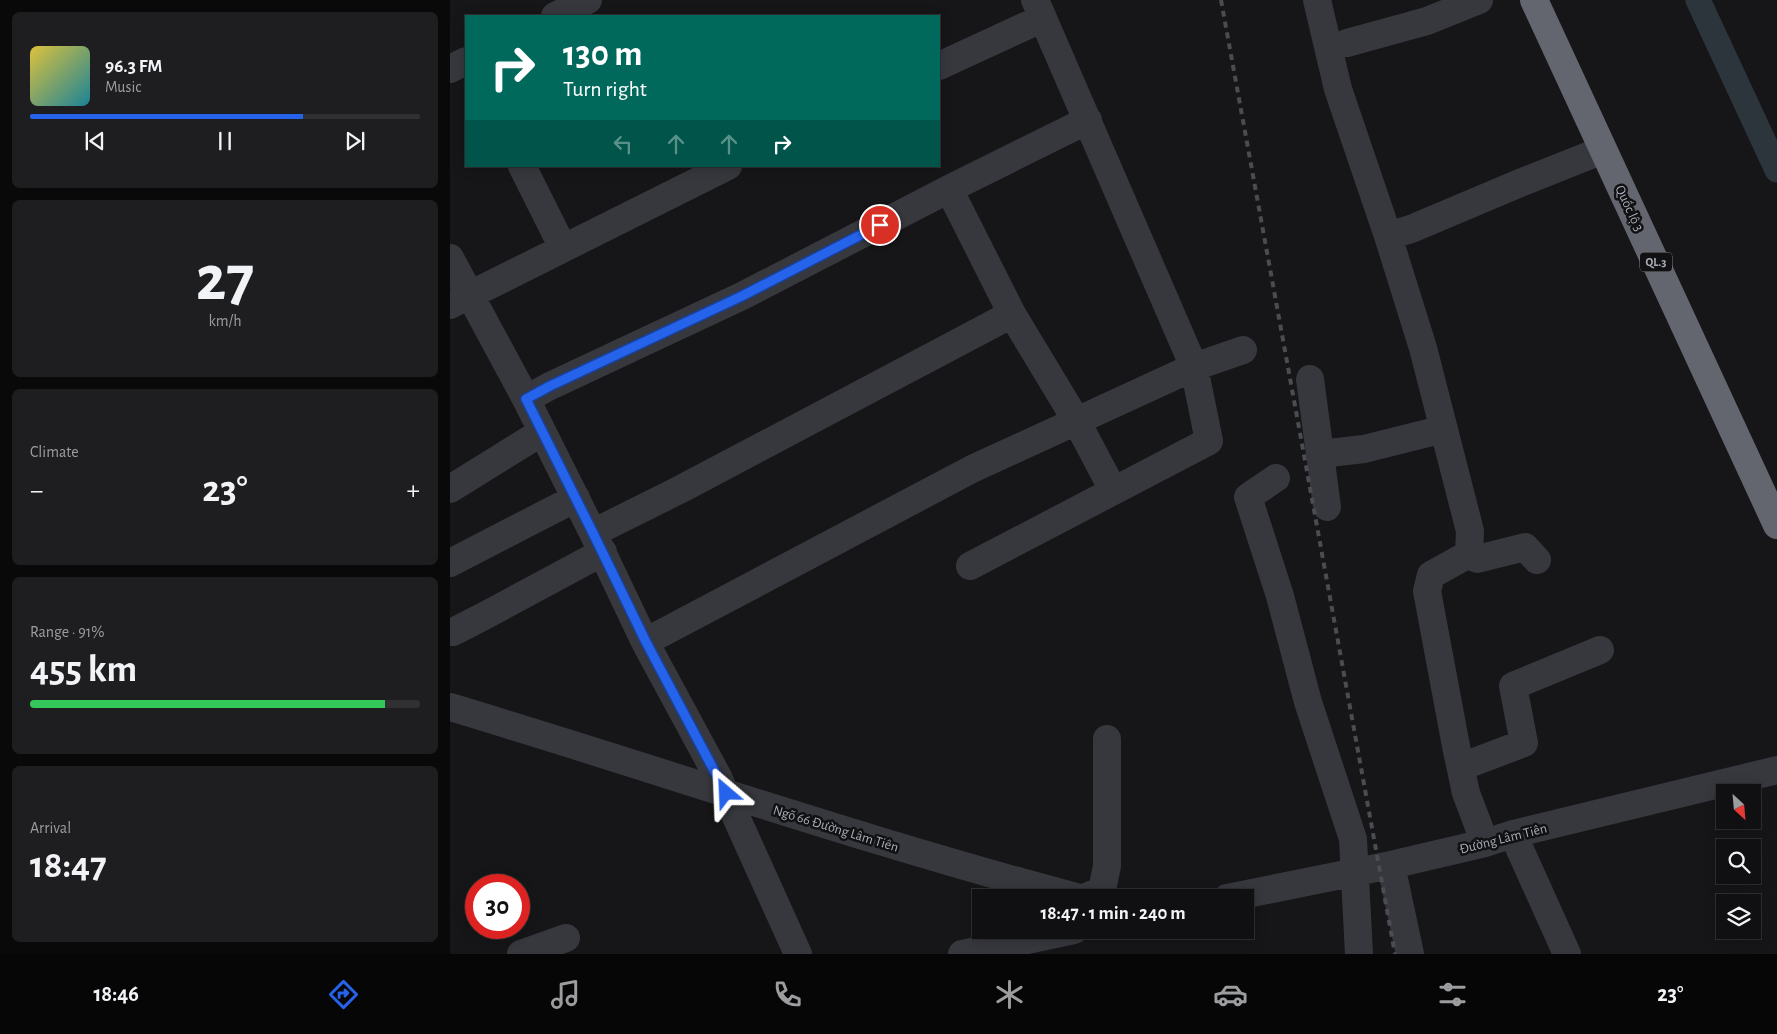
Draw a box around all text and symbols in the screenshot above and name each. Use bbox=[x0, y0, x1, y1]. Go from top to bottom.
icon: right bbox=[480, 35, 545, 100]
text: 130 m bbox=[563, 37, 642, 72]
text: 96.3 FM bbox=[105, 57, 162, 76]
text: Turn right bbox=[563, 78, 647, 100]
text: Music bbox=[105, 79, 141, 95]
icon: previous bbox=[81, 127, 109, 155]
icon: pause bbox=[211, 127, 239, 155]
icon: next bbox=[341, 127, 369, 155]
icon: left bbox=[609, 130, 637, 158]
icon: ahead bbox=[662, 130, 690, 158]
icon: ahead bbox=[715, 130, 743, 158]
icon: right bbox=[768, 130, 796, 158]
street label: Quốc lộ 3 bbox=[1612, 183, 1647, 234]
pin bbox=[859, 204, 901, 246]
icon: arrive bbox=[866, 211, 894, 239]
text: 27 bbox=[196, 247, 254, 312]
road number: QL.3 bbox=[1640, 252, 1672, 272]
text: km/h bbox=[208, 313, 242, 329]
text: Climate bbox=[30, 444, 79, 460]
text: 23° bbox=[202, 471, 248, 509]
text: − bbox=[30, 477, 43, 505]
text: + bbox=[407, 477, 420, 505]
text: Range · 91% bbox=[30, 624, 104, 640]
text: 455 km bbox=[30, 651, 137, 689]
position arrow bbox=[699, 766, 751, 818]
north arrow bbox=[1716, 784, 1761, 829]
map controls bbox=[1716, 784, 1761, 939]
street label: Ngõ 66 Đường Lâm Tiên bbox=[771, 803, 900, 855]
text: Arrival bbox=[30, 820, 71, 836]
street label: Đường Lâm Tiên bbox=[1458, 821, 1548, 857]
button: search bbox=[1716, 839, 1761, 884]
text: 18:47 bbox=[30, 847, 107, 885]
speed limit sign: 30 bbox=[465, 874, 530, 939]
button: layers bbox=[1716, 894, 1761, 939]
text: 18:47 · 1 min · 240 m bbox=[1040, 904, 1186, 923]
icon: directions bbox=[326, 977, 361, 1012]
icon: music bbox=[548, 977, 583, 1012]
icon: phone bbox=[770, 977, 805, 1012]
icon: climate bbox=[992, 977, 1027, 1012]
icon: car bbox=[1213, 977, 1248, 1012]
icon: filters bbox=[1435, 977, 1470, 1012]
text: 18:46 bbox=[93, 983, 139, 1005]
text: 23° bbox=[1657, 983, 1683, 1005]

